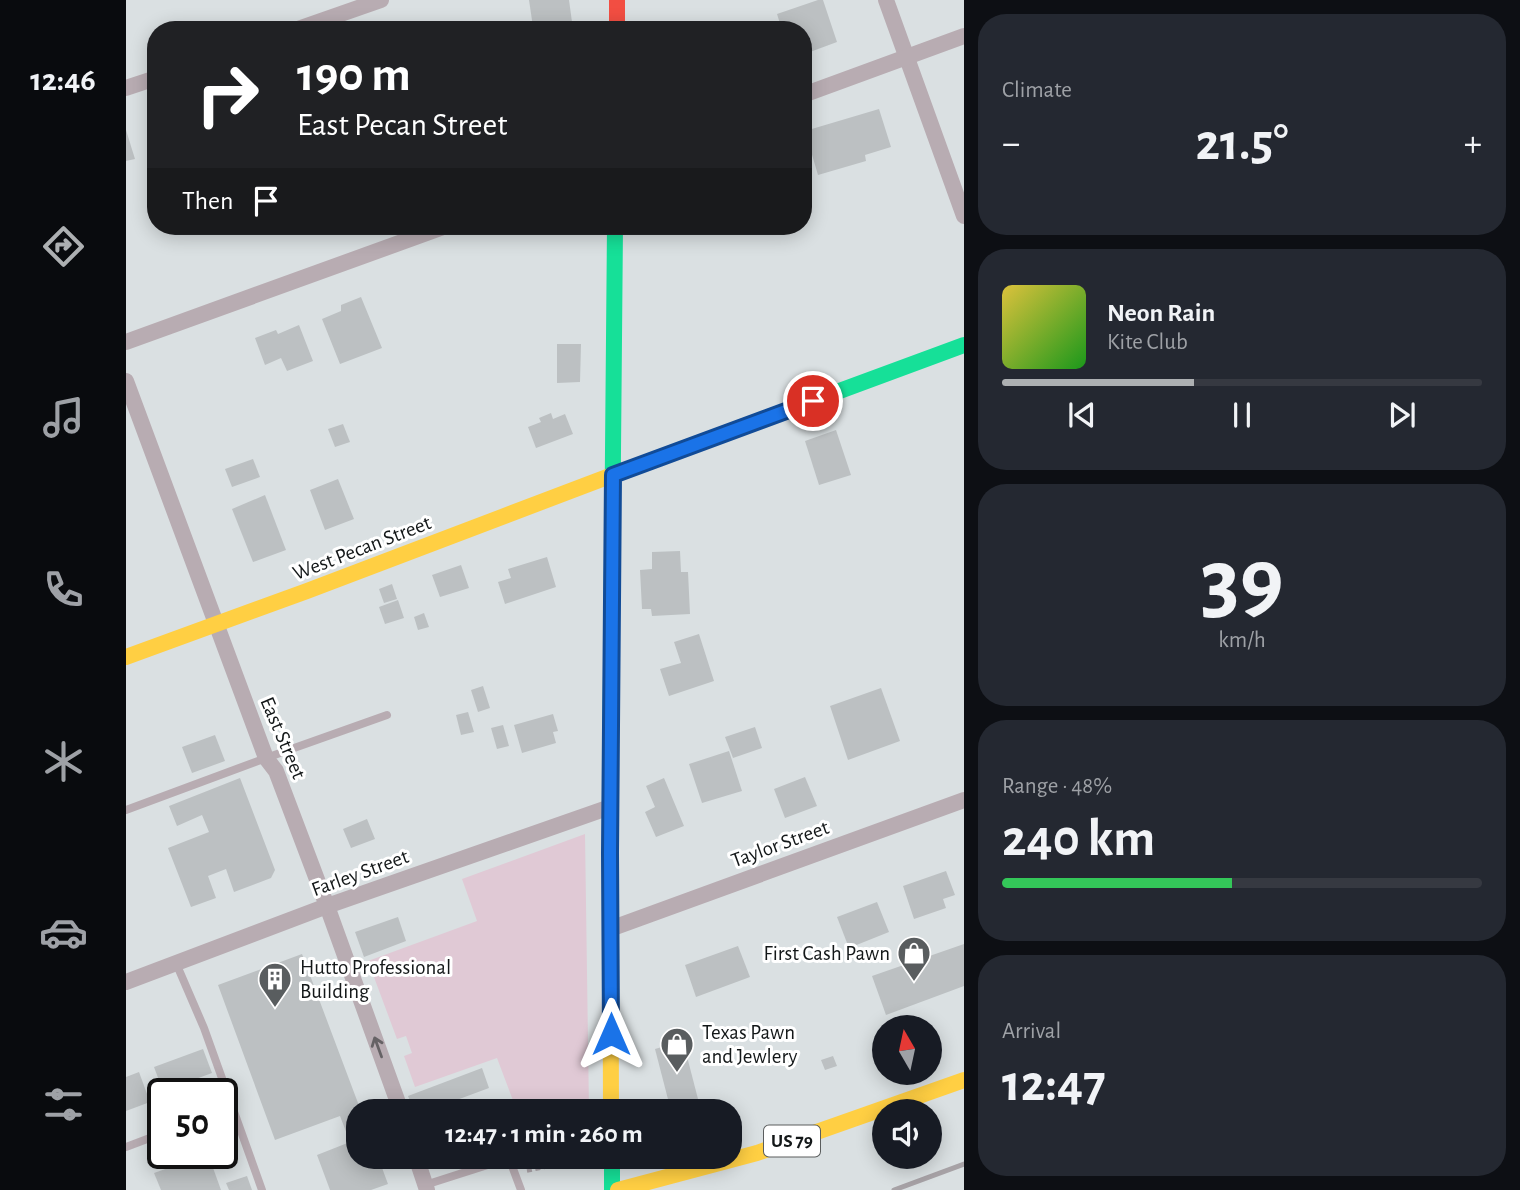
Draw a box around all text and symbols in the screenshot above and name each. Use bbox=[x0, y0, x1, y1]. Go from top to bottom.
icon: right bbox=[182, 49, 273, 140]
text: 190 m bbox=[297, 51, 411, 100]
text: 12:46 bbox=[30, 64, 96, 96]
text: Climate bbox=[1002, 79, 1072, 102]
text: East Pecan Street bbox=[297, 109, 508, 141]
text: 21.5° bbox=[1196, 117, 1288, 169]
text: − bbox=[1002, 125, 1020, 163]
text: + bbox=[1464, 125, 1482, 163]
icon: arrive bbox=[247, 182, 285, 220]
text: Then bbox=[182, 188, 233, 214]
icon: directions bbox=[39, 222, 88, 271]
text: Neon Rain bbox=[1107, 300, 1215, 326]
text: Kite Club bbox=[1107, 331, 1188, 354]
pin bbox=[783, 371, 843, 431]
icon: arrive bbox=[794, 382, 832, 420]
icon: music bbox=[39, 393, 88, 442]
icon: previous bbox=[1063, 396, 1101, 434]
icon: pause bbox=[1223, 396, 1261, 434]
icon: next bbox=[1383, 396, 1421, 434]
street label: West Pecan Street bbox=[290, 512, 434, 584]
text: 39 bbox=[1200, 536, 1284, 627]
icon: phone bbox=[39, 565, 88, 614]
text: km/h bbox=[1218, 629, 1266, 652]
street label: East Street bbox=[256, 694, 310, 782]
icon: climate bbox=[39, 737, 88, 786]
text: Range · 48% bbox=[1002, 775, 1112, 798]
text: 240 km bbox=[1002, 813, 1155, 865]
street label: Taylor Street bbox=[728, 817, 832, 871]
street label: Farley Street bbox=[309, 846, 412, 900]
icon: car bbox=[39, 908, 88, 957]
shop icon: First Cash Pawn bbox=[895, 934, 933, 983]
place label: First Cash Pawn bbox=[764, 943, 890, 964]
place label: Hutto Professional Building bbox=[300, 957, 451, 1002]
building icon: Hutto Professional Building bbox=[256, 960, 294, 1009]
position arrow bbox=[574, 997, 648, 1071]
north arrow bbox=[872, 1015, 942, 1085]
map controls bbox=[872, 1015, 942, 1169]
text: Arrival bbox=[1002, 1020, 1061, 1043]
place label: Texas Pawn and Jewlery bbox=[702, 1022, 797, 1067]
shop icon: Texas Pawn and Jewlery bbox=[658, 1025, 696, 1074]
one-way arrow bbox=[371, 1036, 384, 1058]
text: 12:47 bbox=[1002, 1058, 1106, 1110]
speed limit sign: 50 bbox=[147, 1078, 238, 1169]
icon: filters bbox=[39, 1080, 88, 1129]
button: sound bbox=[872, 1099, 942, 1169]
text: 12:47 · 1 min · 260 m bbox=[445, 1121, 643, 1147]
road number: US 79 bbox=[764, 1126, 820, 1156]

